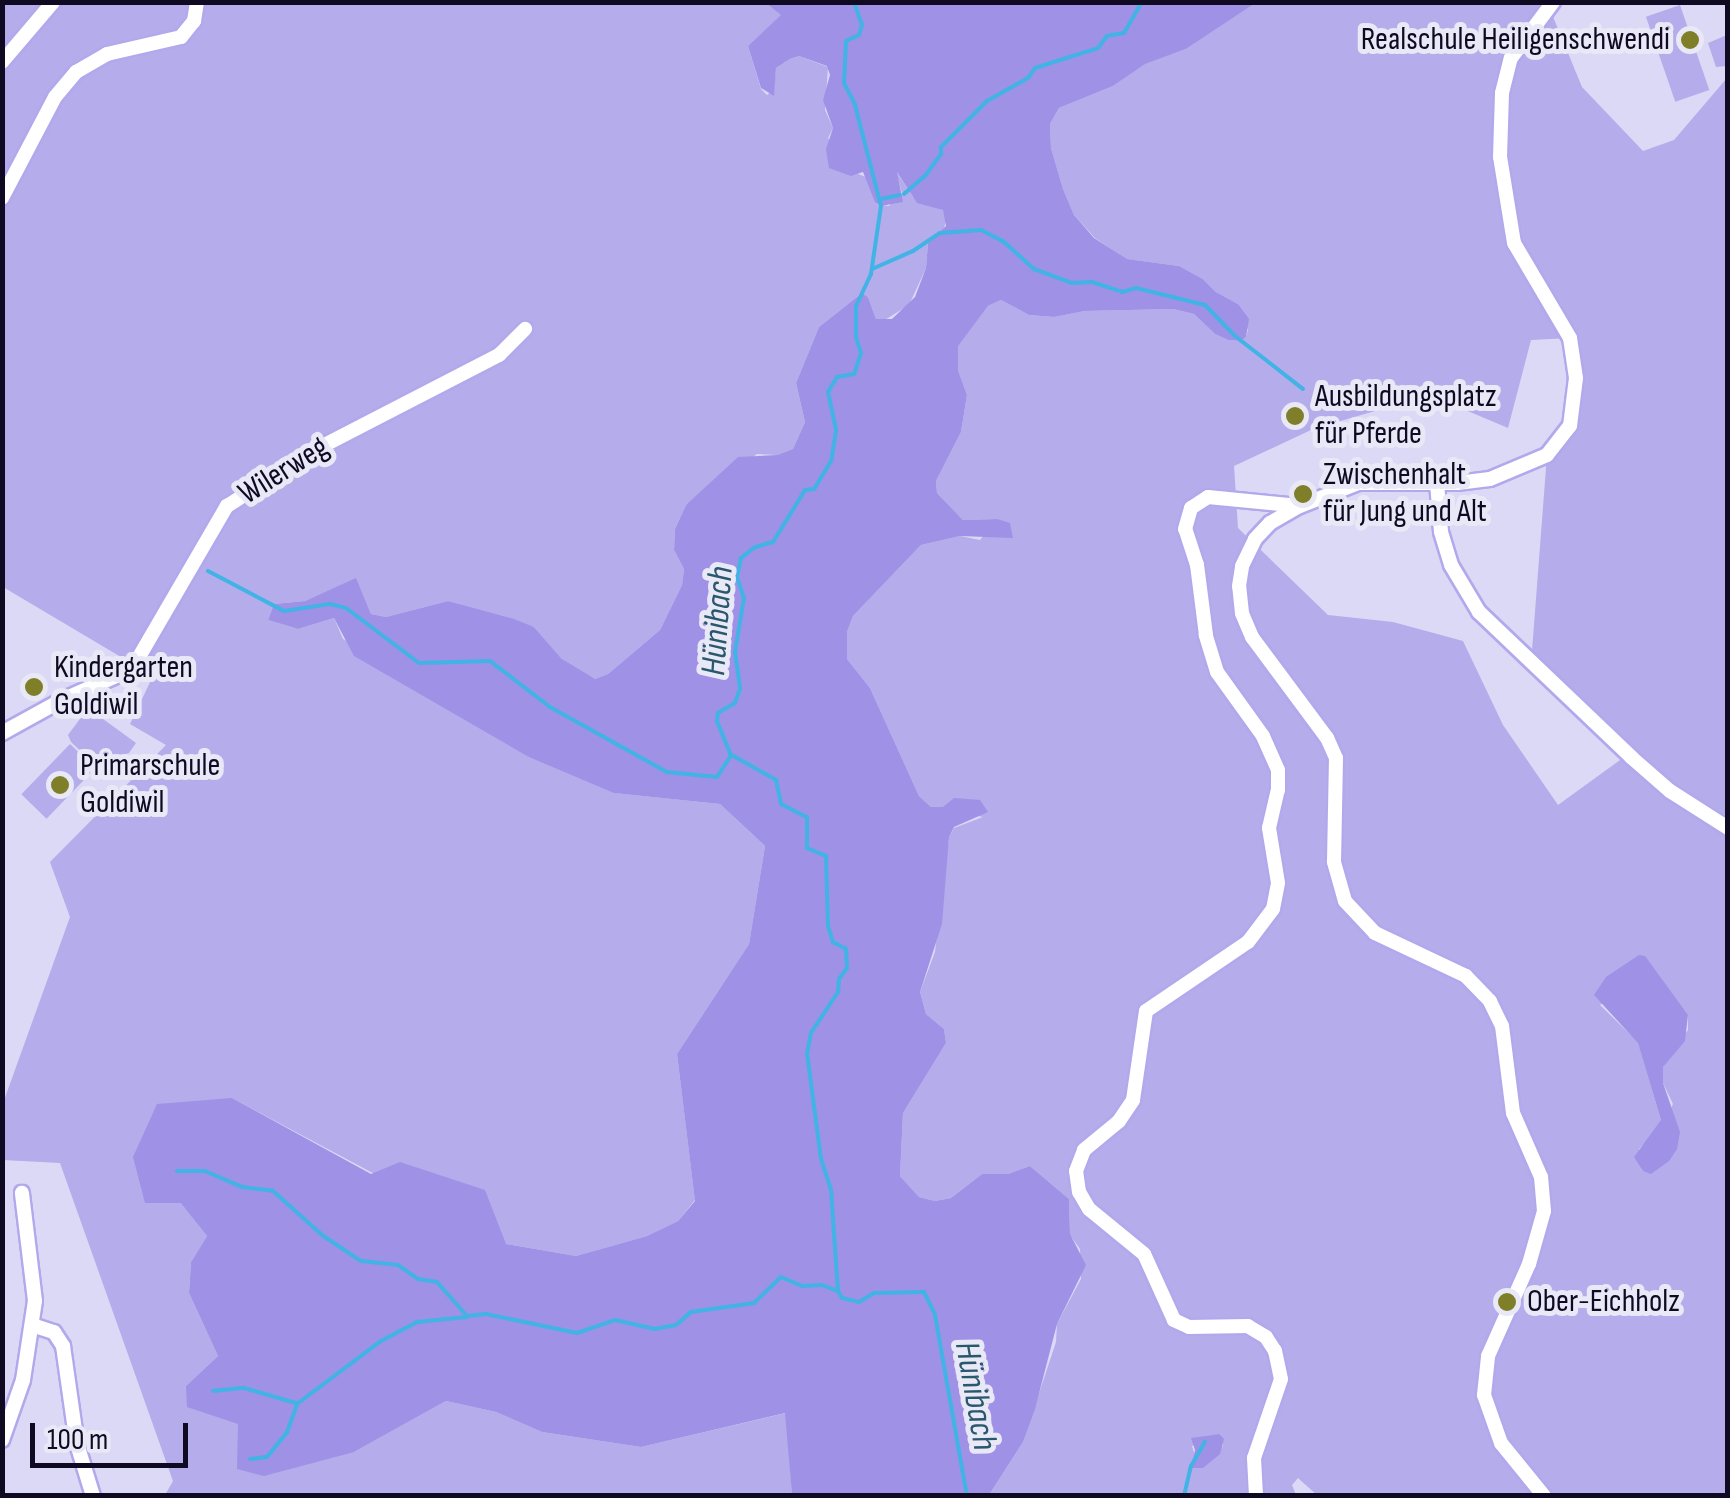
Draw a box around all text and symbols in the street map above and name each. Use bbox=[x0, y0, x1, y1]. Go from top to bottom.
place label: Realschule Heiligenschwendi bbox=[1361, 21, 1670, 59]
marker: Realschule Heiligenschwendi bbox=[1679, 29, 1701, 51]
place label: Ausbildungsplatz für Pferde bbox=[1315, 379, 1496, 454]
marker: Ausbildungsplatz für Pferde bbox=[1284, 405, 1306, 427]
street label: Wilerweg bbox=[232, 429, 336, 513]
place label: Zwischenhalt für Jung und Alt bbox=[1323, 457, 1487, 532]
marker: Zwischenhalt für Jung und Alt bbox=[1292, 483, 1314, 505]
water label: Hünibach bbox=[693, 565, 743, 677]
place label: Kindergarten Goldiwil bbox=[54, 650, 193, 725]
marker: Kindergarten Goldiwil bbox=[23, 676, 45, 698]
place label: Primarschule Goldiwil bbox=[80, 748, 220, 823]
marker: Primarschule Goldiwil bbox=[49, 774, 71, 796]
place label: Ober-Eichholz bbox=[1527, 1283, 1680, 1321]
marker: Ober-Eichholz bbox=[1496, 1291, 1518, 1313]
water label: Hünibach bbox=[945, 1338, 1005, 1454]
scale bar bbox=[35, 1403, 192, 1465]
text: 100 m bbox=[47, 1422, 108, 1458]

